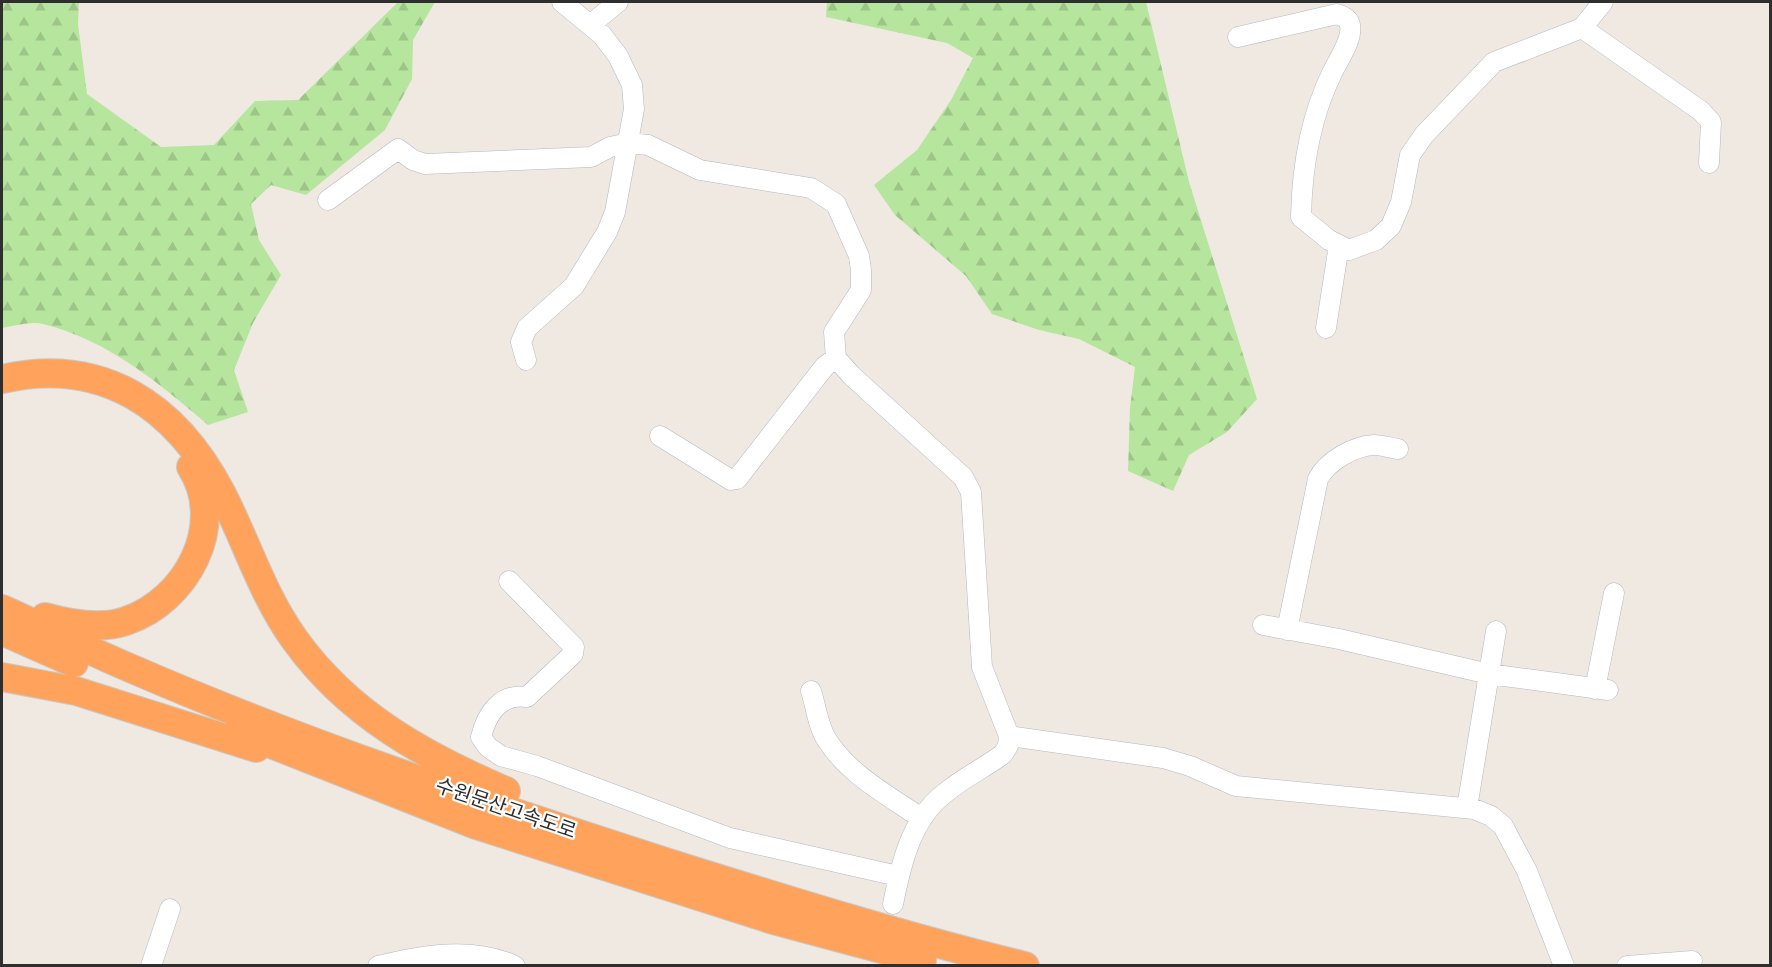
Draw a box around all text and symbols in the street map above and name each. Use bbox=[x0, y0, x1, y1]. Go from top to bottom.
street label: 수원문산고속도로 bbox=[433, 773, 579, 843]

